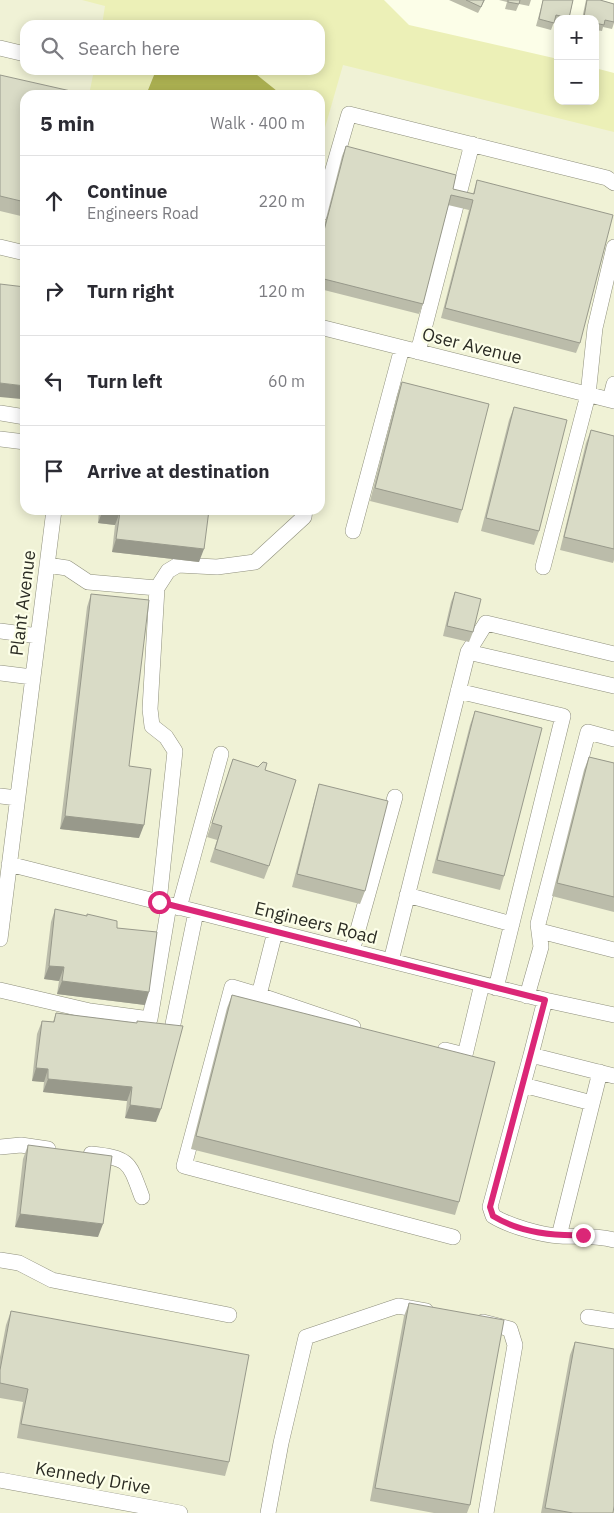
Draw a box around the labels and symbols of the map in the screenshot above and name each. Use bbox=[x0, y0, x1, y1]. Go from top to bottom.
street label: Oser Avenue bbox=[420, 322, 525, 369]
street label: Plant Avenue bbox=[5, 549, 40, 657]
route start bbox=[148, 891, 171, 914]
street label: Engineers Road bbox=[252, 896, 380, 949]
route end bbox=[572, 1224, 595, 1247]
street label: Kennedy Drive bbox=[34, 1456, 153, 1499]

